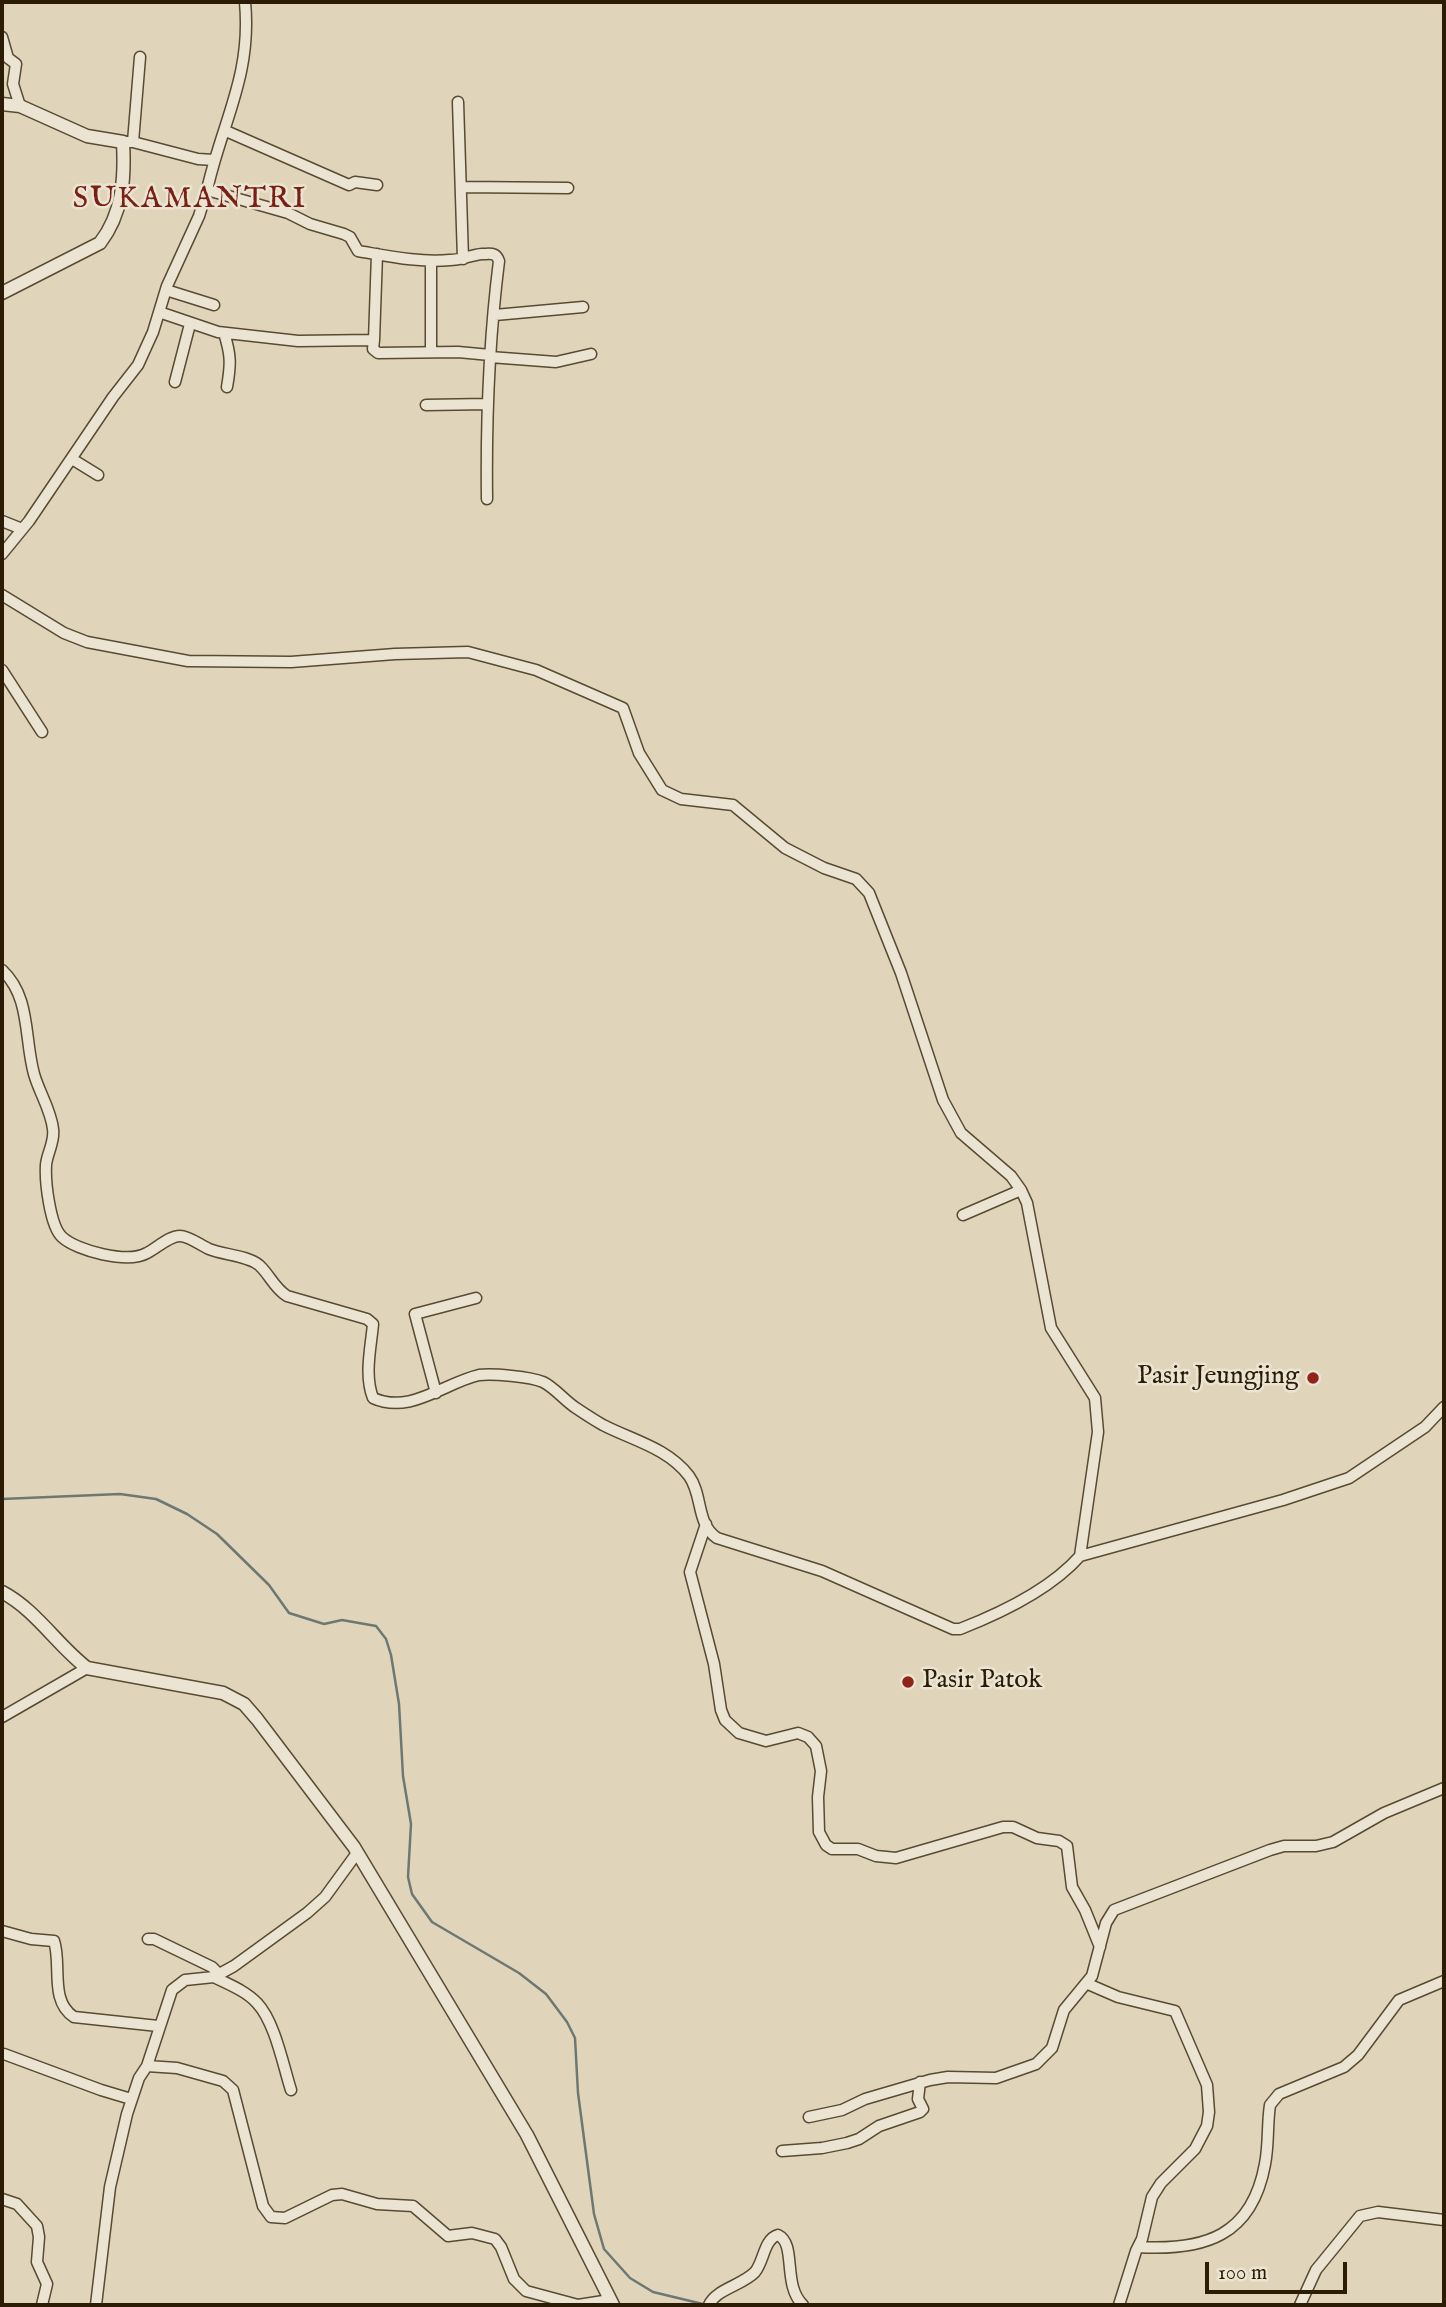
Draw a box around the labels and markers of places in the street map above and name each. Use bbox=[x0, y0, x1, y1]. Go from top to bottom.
place label: Pasir Jeungjing bbox=[1137, 1362, 1299, 1394]
marker: Pasir Jeungjing bbox=[1305, 1370, 1321, 1386]
place label: Pasir Patok bbox=[922, 1666, 1042, 1698]
marker: Pasir Patok bbox=[900, 1674, 916, 1690]

